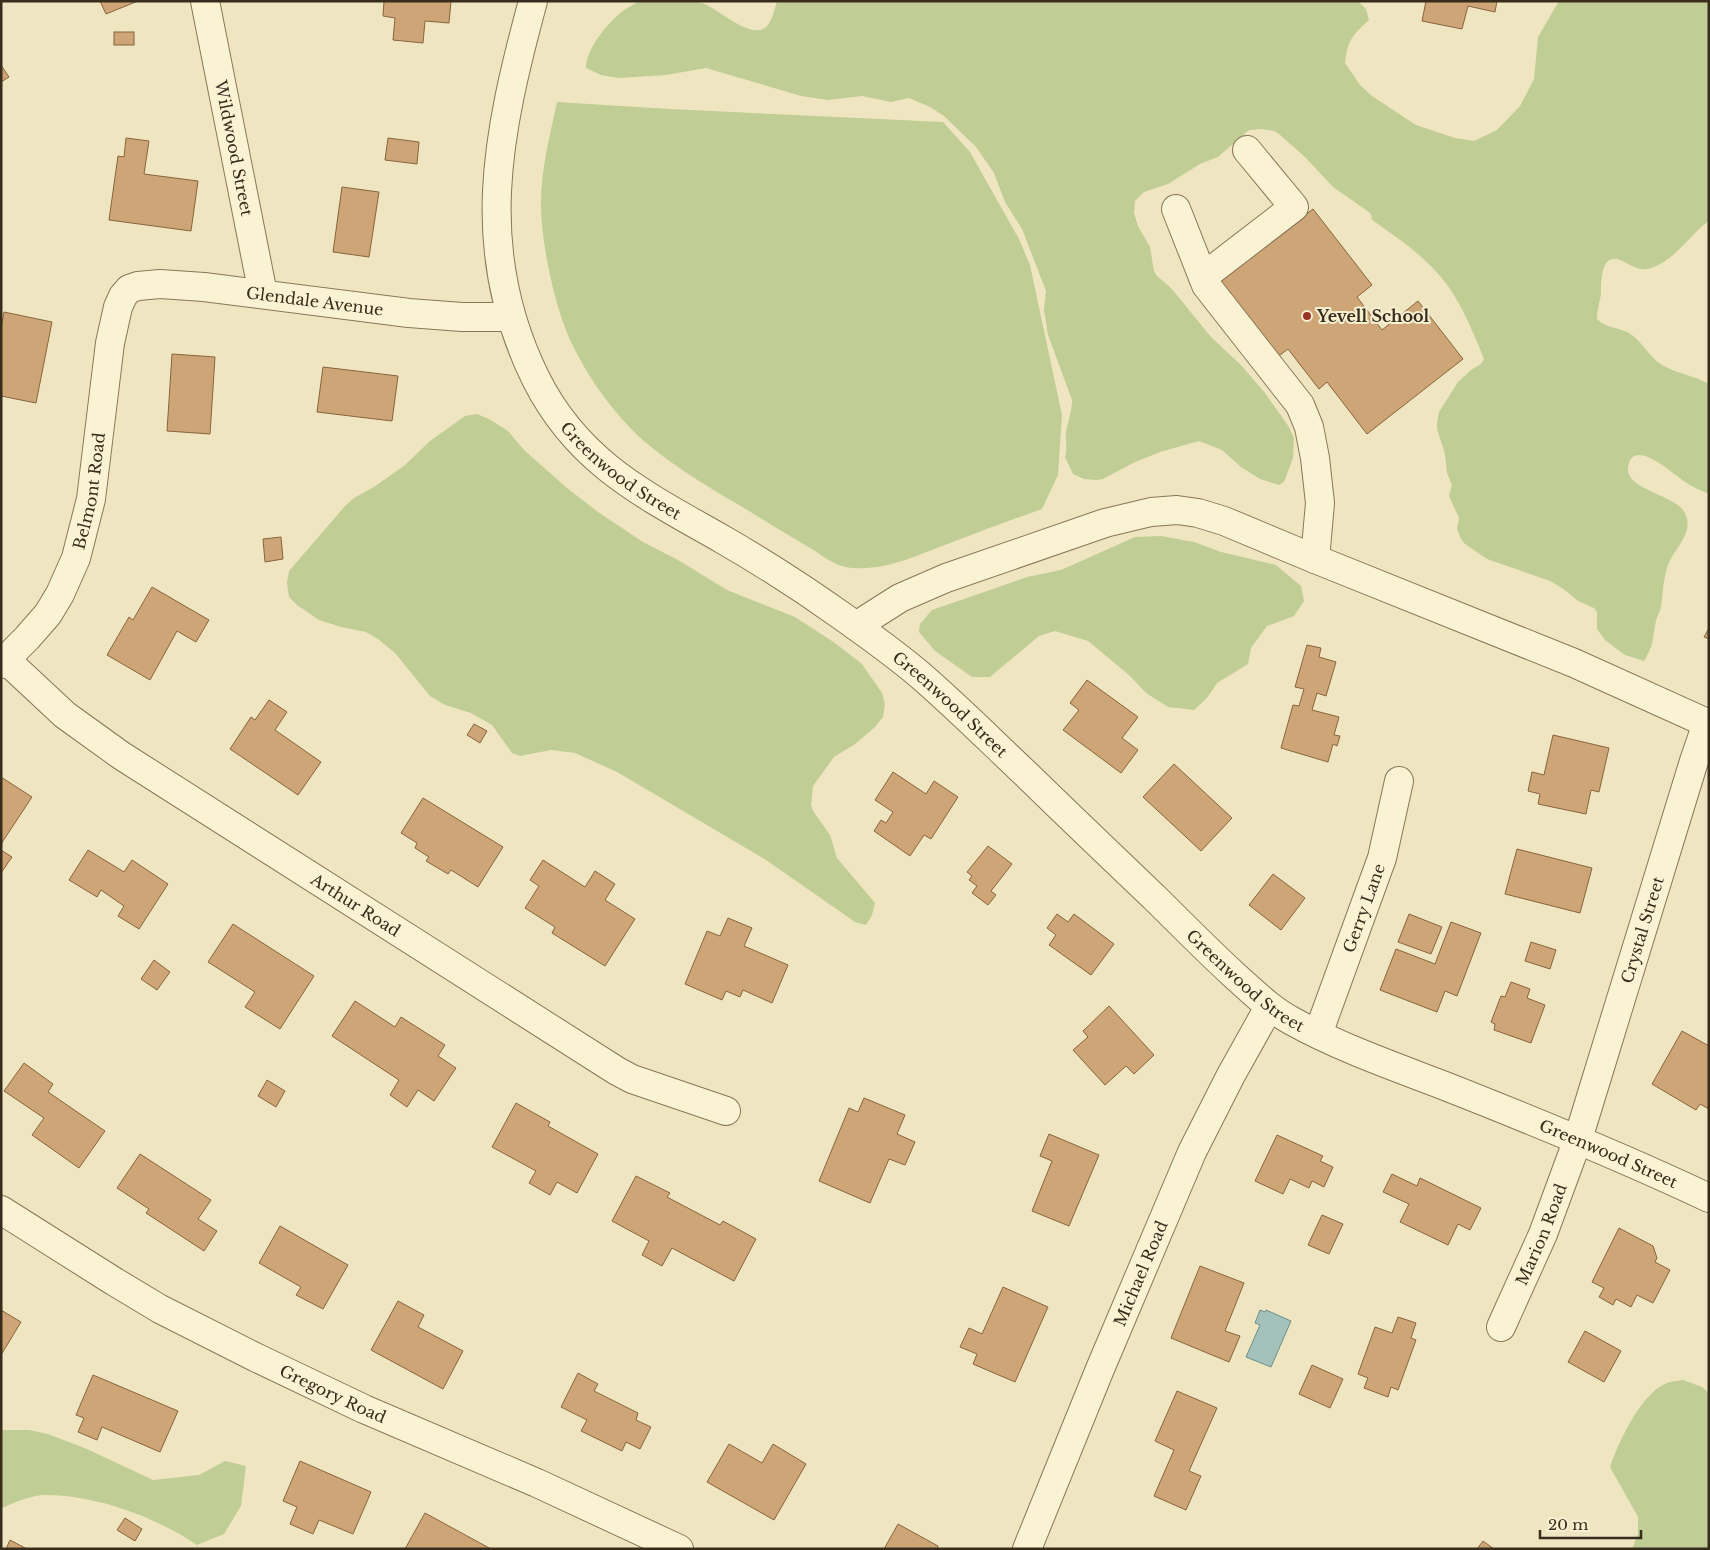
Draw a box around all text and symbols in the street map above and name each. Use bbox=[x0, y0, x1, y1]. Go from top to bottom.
street label: Wildwood Street bbox=[211, 78, 257, 218]
street label: Glendale Avenue bbox=[245, 282, 385, 320]
place label: Yevell School bbox=[1316, 306, 1430, 326]
marker: Yevell School bbox=[1301, 310, 1313, 322]
street label: Greenwood Street bbox=[556, 417, 685, 524]
street label: Belmont Road bbox=[69, 431, 109, 551]
street label: Greenwood Street bbox=[889, 647, 1012, 761]
street label: Gerry Lane bbox=[1338, 861, 1389, 955]
street label: Arthur Road bbox=[306, 868, 404, 941]
street label: Crystal Street bbox=[1616, 874, 1668, 986]
street label: Greenwood Street bbox=[1183, 925, 1308, 1036]
street label: Greenwood Street bbox=[1537, 1115, 1681, 1192]
street label: Marion Road bbox=[1511, 1181, 1571, 1288]
street label: Michael Road bbox=[1109, 1217, 1172, 1329]
street label: Gregory Road bbox=[277, 1360, 389, 1427]
scale bar bbox=[1540, 1508, 1641, 1540]
text: 20 m bbox=[1548, 1515, 1588, 1534]

